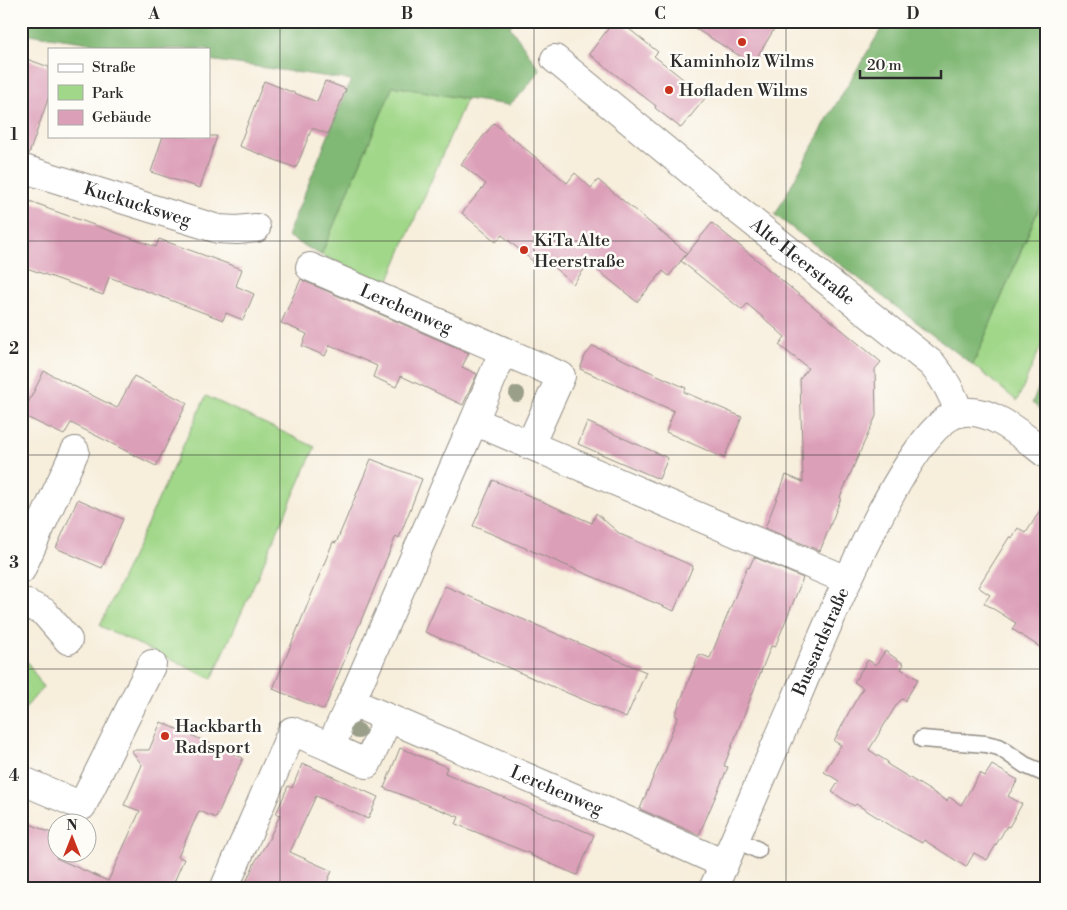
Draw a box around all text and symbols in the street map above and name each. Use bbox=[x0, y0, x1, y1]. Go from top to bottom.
text: A bbox=[147, 4, 160, 24]
text: B bbox=[401, 4, 413, 24]
text: C bbox=[654, 4, 666, 24]
text: D bbox=[907, 4, 920, 24]
marker: Kaminholz Wilms bbox=[736, 36, 748, 48]
legend bbox=[48, 48, 210, 138]
scale bar bbox=[860, 48, 941, 80]
place label: Kaminholz Wilms bbox=[670, 50, 814, 73]
text: 20 m bbox=[867, 56, 902, 75]
text: Straße bbox=[92, 58, 136, 77]
place label: Hofladen Wilms bbox=[679, 79, 808, 102]
text: Park bbox=[92, 84, 124, 103]
marker: Hofladen Wilms bbox=[663, 84, 675, 96]
text: Gebäude bbox=[92, 108, 151, 127]
text: 1 bbox=[10, 125, 18, 145]
street label: Kuckucksweg bbox=[81, 177, 195, 232]
street label: Alte Heerstraße bbox=[745, 213, 860, 310]
place label: KiTa Alte Heerstraße bbox=[534, 229, 625, 273]
marker: KiTa Alte Heerstraße bbox=[518, 244, 530, 256]
street label: Lerchenweg bbox=[356, 279, 457, 340]
text: 2 bbox=[9, 339, 19, 359]
text: 3 bbox=[9, 553, 19, 573]
street label: Bussardstraße bbox=[787, 584, 855, 700]
place label: Hackbarth Radsport bbox=[175, 715, 262, 759]
marker: Hackbarth Radsport bbox=[159, 730, 171, 742]
street label: Lerchenweg bbox=[507, 761, 607, 821]
text: 4 bbox=[9, 766, 20, 786]
north arrow bbox=[48, 812, 98, 862]
text: N bbox=[66, 817, 78, 835]

